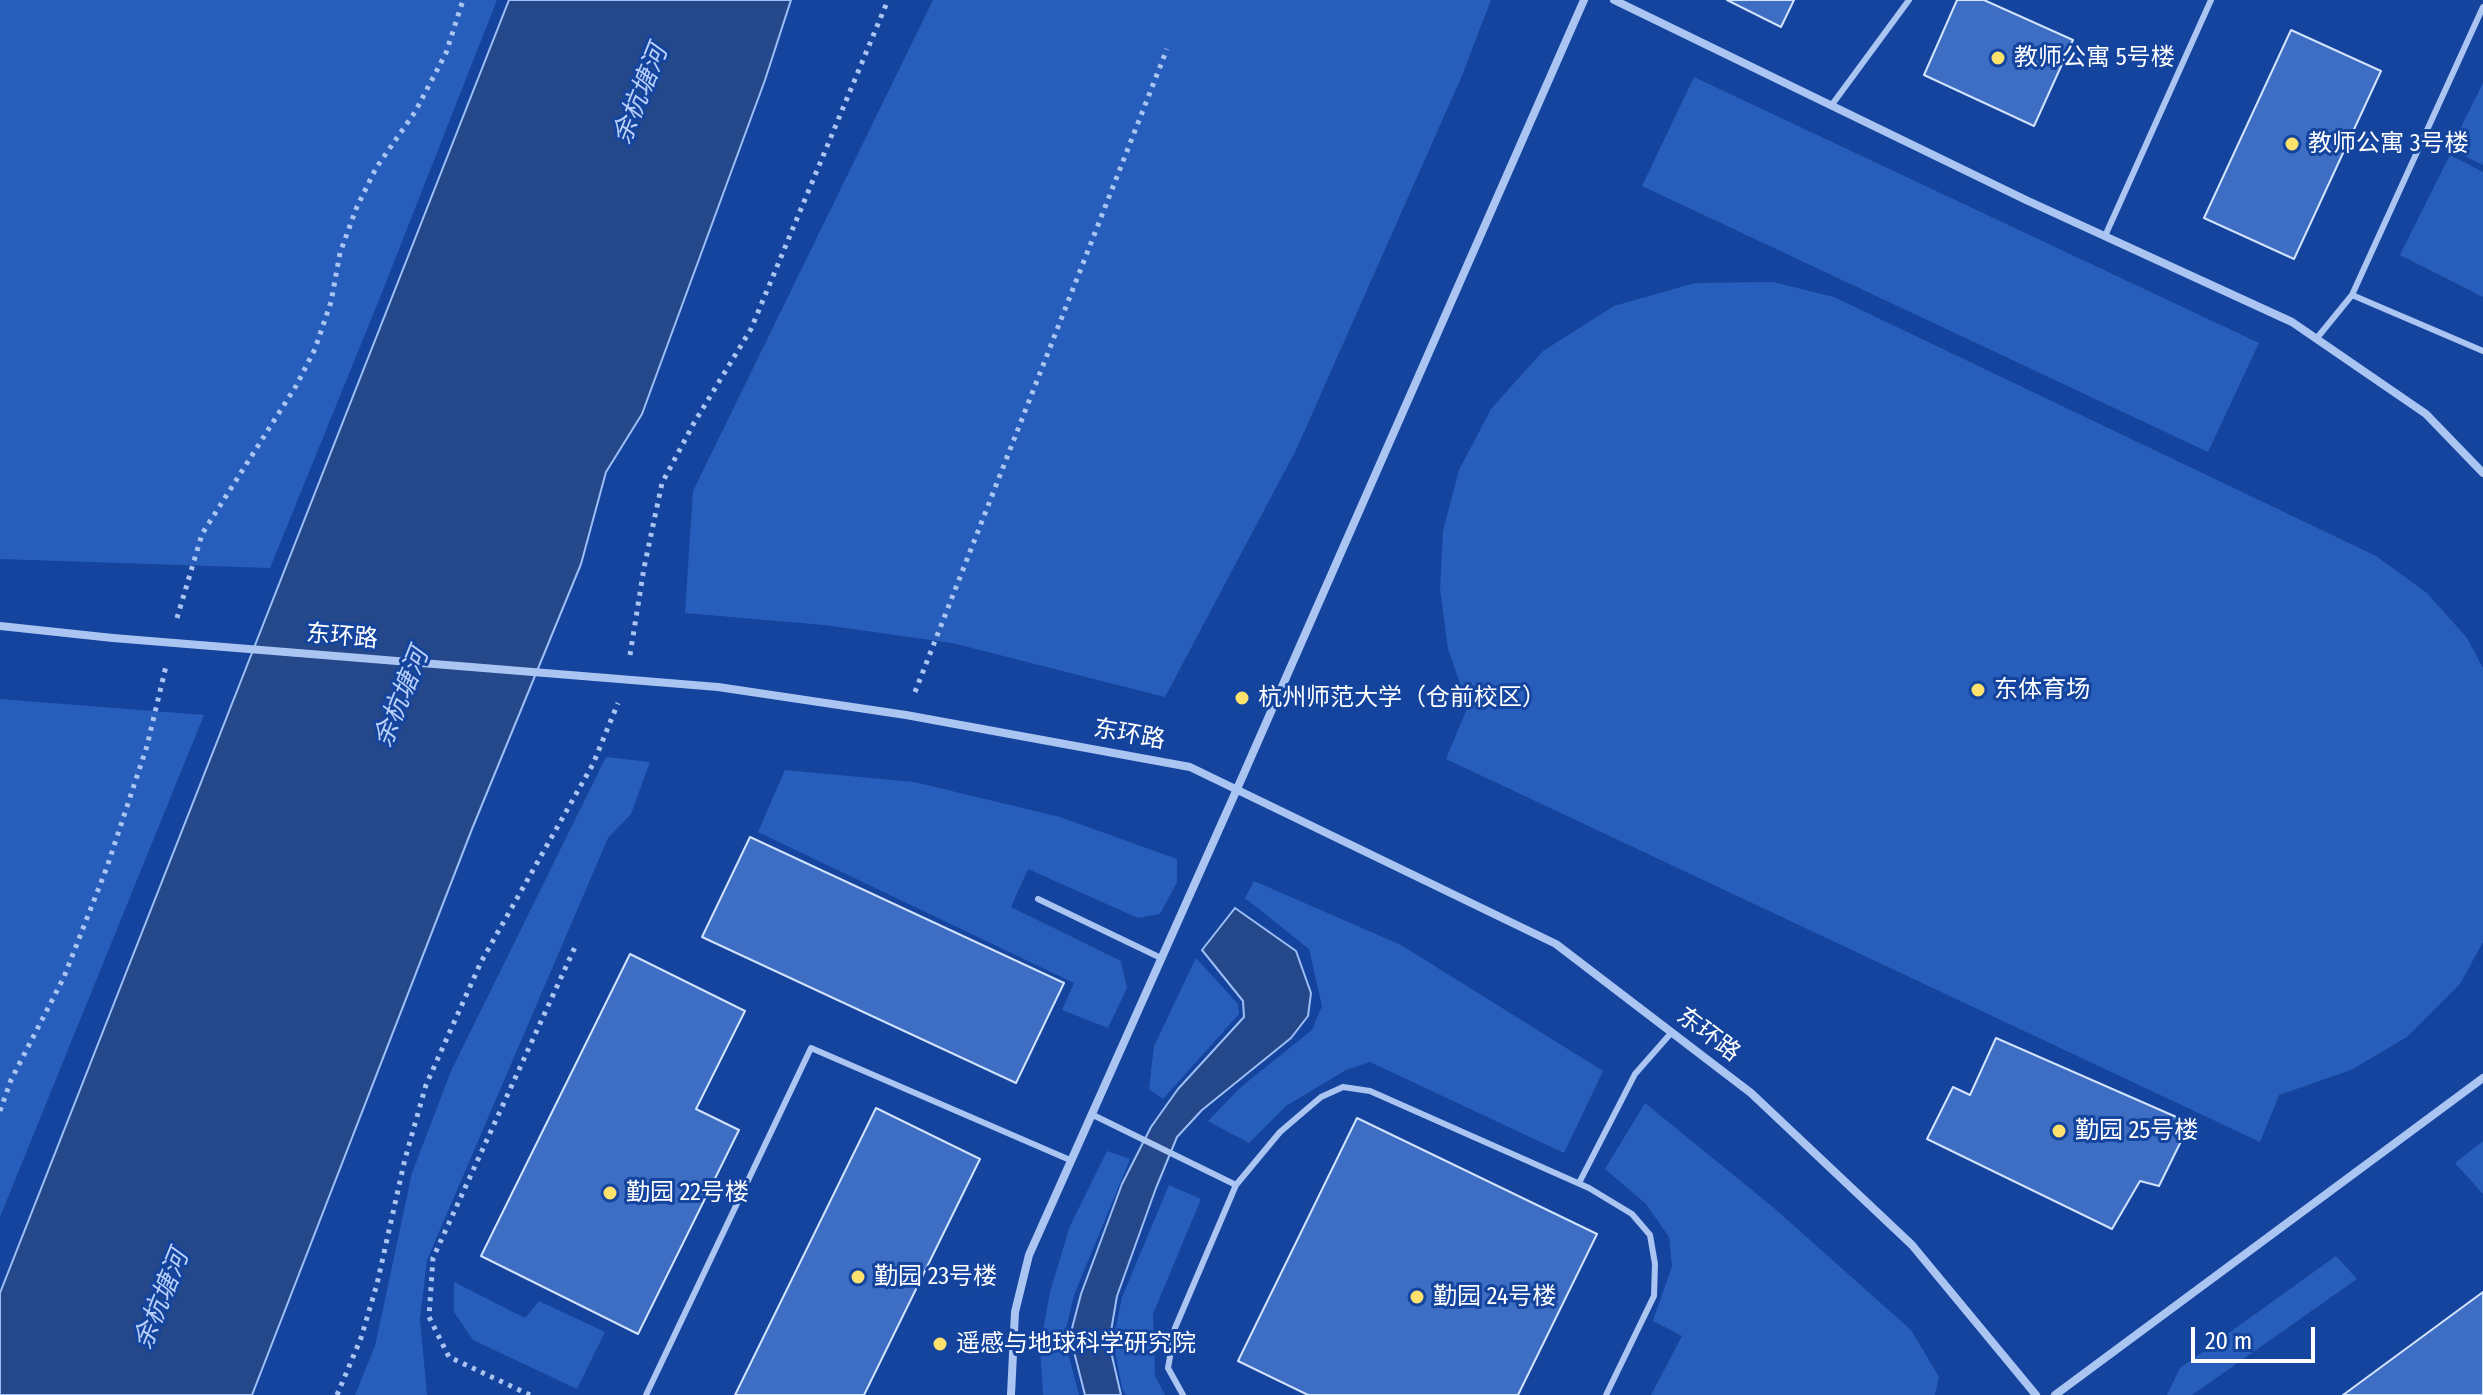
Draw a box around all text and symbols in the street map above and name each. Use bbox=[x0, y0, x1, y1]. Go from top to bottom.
water label: 余杭塘河 bbox=[607, 41, 675, 149]
place label: 教师公寓 5号楼 bbox=[2014, 44, 2175, 72]
marker: 教师公寓 5号楼 bbox=[1989, 49, 2007, 67]
place label: 教师公寓 3号楼 bbox=[2308, 130, 2468, 158]
marker: 教师公寓 3号楼 bbox=[2283, 135, 2301, 153]
street label: 东环路 bbox=[305, 620, 379, 654]
water label: 余杭塘河 bbox=[368, 644, 436, 752]
place label: 东体育场 bbox=[1994, 676, 2090, 704]
marker: 东体育场 bbox=[1969, 681, 1987, 699]
place label: 杭州师范大学（仓前校区） bbox=[1258, 684, 1546, 712]
marker: 杭州师范大学（仓前校区） bbox=[1233, 689, 1251, 707]
street label: 东环路 bbox=[1091, 715, 1167, 755]
street label: 东环路 bbox=[1671, 1002, 1745, 1068]
place label: 勤园 25号楼 bbox=[2075, 1117, 2198, 1145]
marker: 勤园 25号楼 bbox=[2050, 1122, 2068, 1140]
place label: 勤园 22号楼 bbox=[626, 1179, 749, 1207]
marker: 勤园 22号楼 bbox=[601, 1184, 619, 1202]
water label: 余杭塘河 bbox=[128, 1246, 196, 1354]
place label: 勤园 23号楼 bbox=[874, 1263, 997, 1291]
marker: 勤园 23号楼 bbox=[849, 1268, 867, 1286]
place label: 勤园 24号楼 bbox=[1433, 1283, 1556, 1311]
marker: 勤园 24号楼 bbox=[1408, 1288, 1426, 1306]
scale bar bbox=[2195, 1311, 2319, 1361]
text: 20 m bbox=[2205, 1327, 2252, 1355]
place label: 遥感与地球科学研究院 bbox=[956, 1330, 1196, 1358]
marker: 遥感与地球科学研究院 bbox=[931, 1335, 949, 1353]

